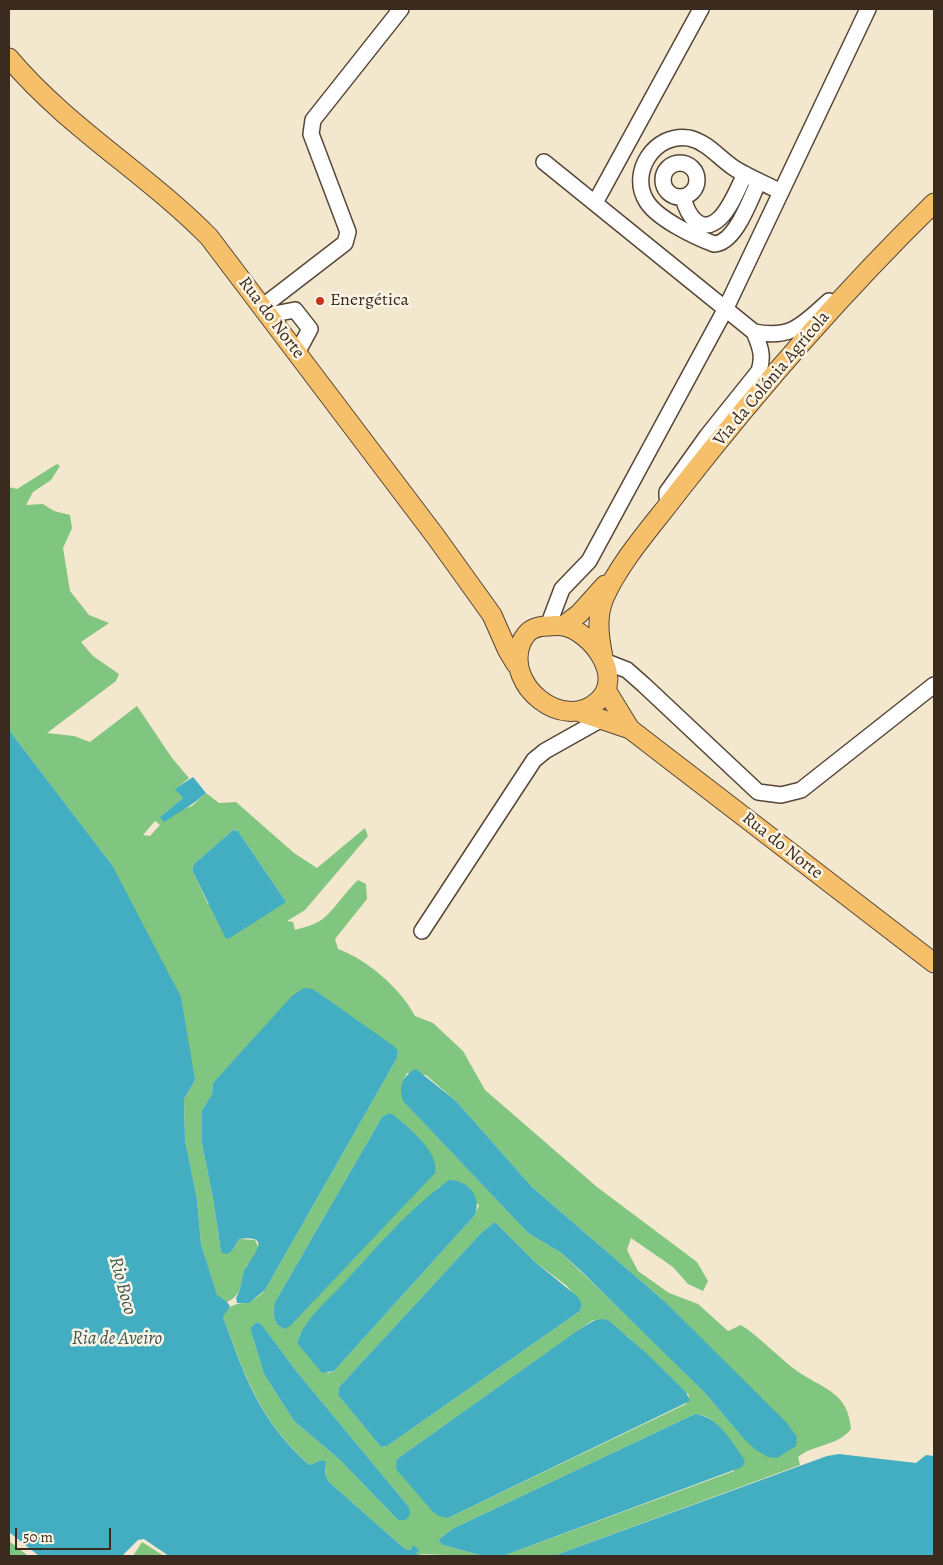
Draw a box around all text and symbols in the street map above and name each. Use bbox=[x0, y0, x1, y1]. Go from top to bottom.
street label: Rua do Norte bbox=[233, 273, 309, 363]
place label: Energética bbox=[330, 290, 409, 312]
marker: Energética bbox=[314, 295, 326, 307]
street label: Via da Colónia Agrícola bbox=[709, 307, 835, 451]
street label: Rua do Norte bbox=[737, 808, 827, 884]
water label: Rio Boco bbox=[103, 1254, 141, 1318]
water label: Ria de Aveiro bbox=[72, 1328, 162, 1350]
scale bar bbox=[18, 1518, 114, 1550]
text: 50 m bbox=[23, 1527, 53, 1547]

